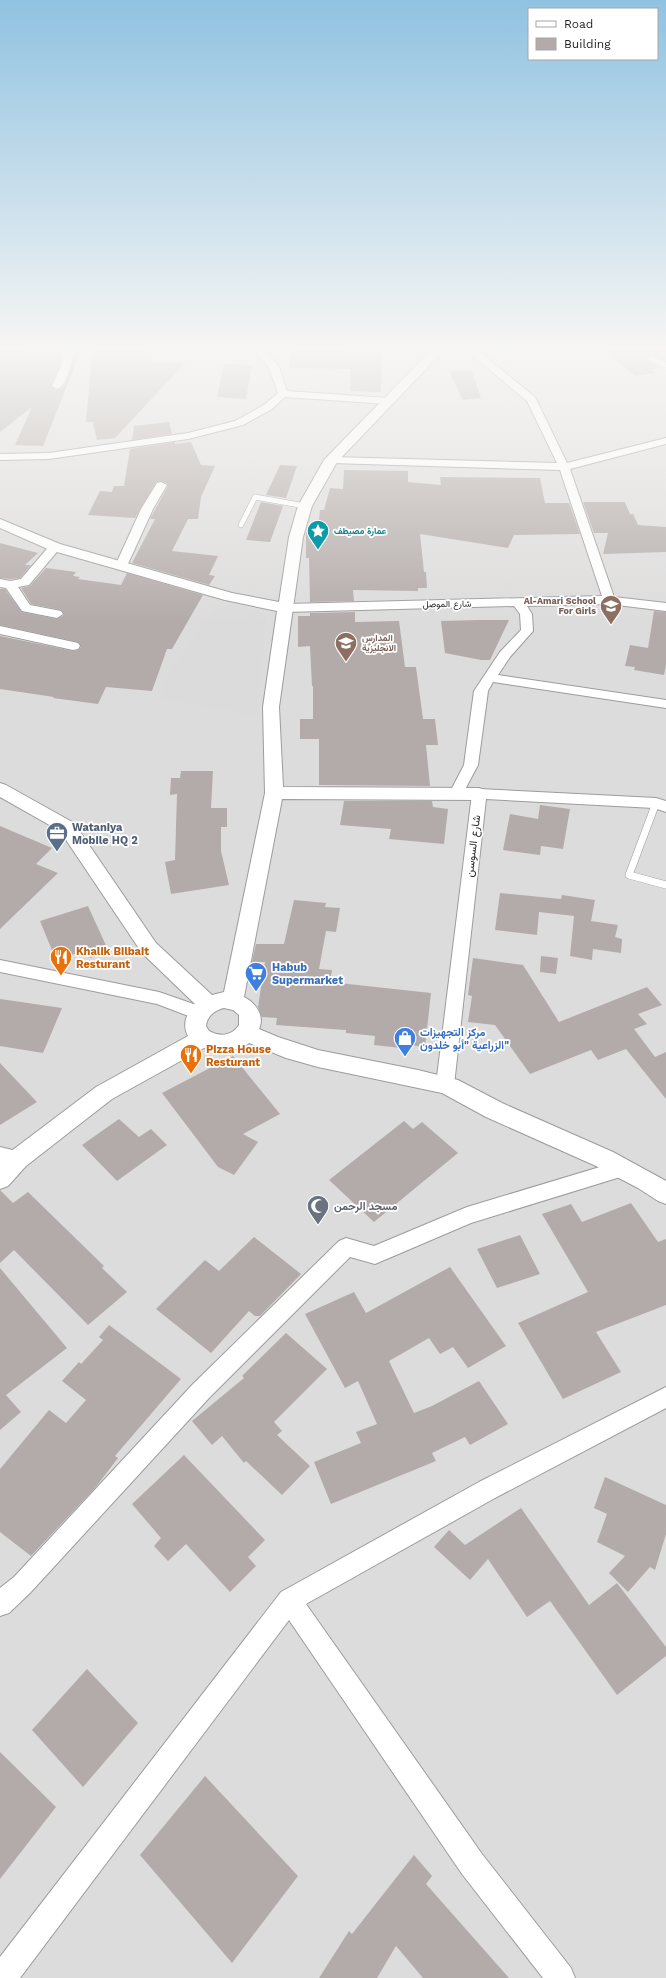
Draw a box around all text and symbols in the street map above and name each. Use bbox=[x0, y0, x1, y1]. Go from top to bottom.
legend bbox=[528, 8, 658, 60]
text: Road bbox=[564, 17, 593, 31]
text: Building bbox=[564, 37, 611, 51]
place icon: عمارة مصيطف bbox=[305, 518, 331, 551]
place label: عمارة مصيطف bbox=[334, 526, 387, 537]
school or university icon: Al-Amari School For Girls bbox=[598, 593, 624, 626]
place label: Al-Amari School For Girls bbox=[524, 596, 596, 616]
street label: شارع الموصل bbox=[423, 599, 471, 610]
school or university icon: المدارس الانجليزية bbox=[333, 630, 359, 663]
place label: المدارس الانجليزية bbox=[362, 633, 396, 654]
street label: شارع السوسن bbox=[463, 814, 484, 878]
office icon: Wataniya Mobile HQ 2 bbox=[44, 820, 70, 853]
place label: Wataniya Mobile HQ 2 bbox=[72, 821, 138, 847]
restaurant icon: Khalik Bilbait Resturant bbox=[48, 944, 74, 977]
place label: Khalik Bilbait Resturant bbox=[76, 945, 149, 971]
supermarket icon: Habub Supermarket bbox=[243, 960, 269, 993]
place label: Habub Supermarket bbox=[272, 961, 343, 987]
shop icon: مركز التجهيزات الزراعية "أبو خلدون" bbox=[392, 1025, 418, 1058]
place label: مركز التجهيزات الزراعية "أبو خلدون" bbox=[420, 1026, 509, 1052]
restaurant icon: Pizza House Resturant bbox=[178, 1042, 204, 1075]
place label: Pizza House Resturant bbox=[206, 1043, 271, 1069]
mosque icon: مسجد الرحمن bbox=[305, 1193, 331, 1226]
place label: مسجد الرحمن bbox=[334, 1200, 397, 1213]

